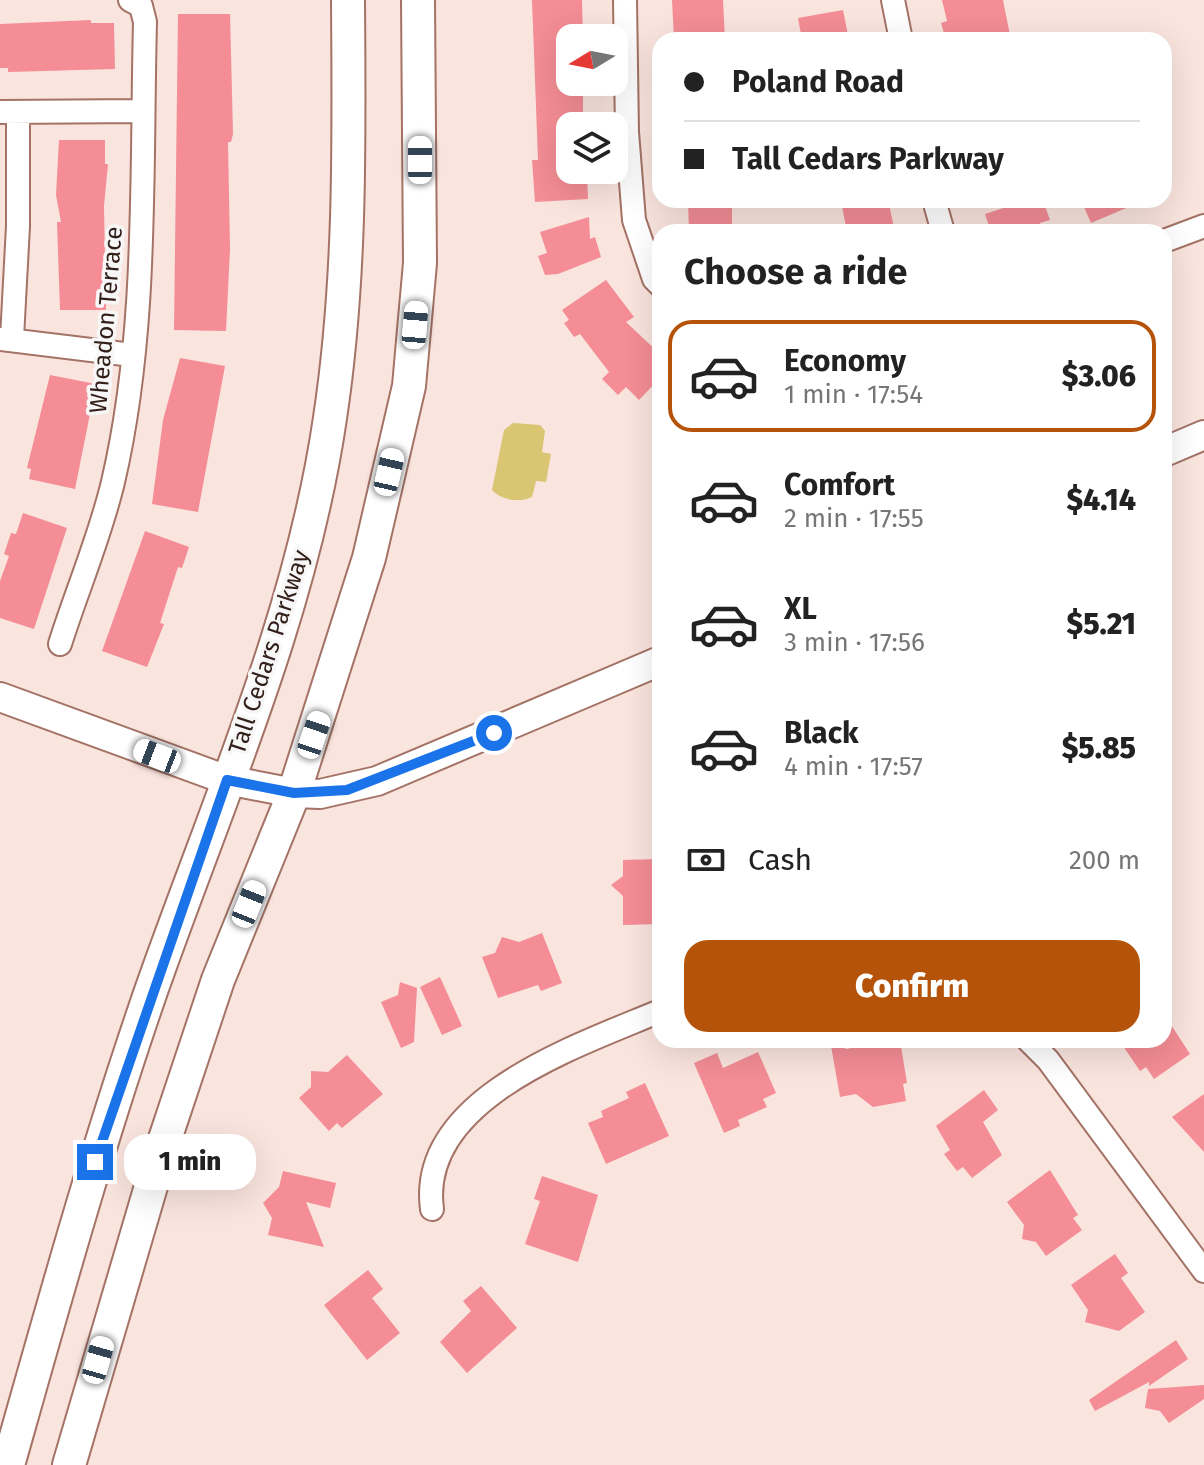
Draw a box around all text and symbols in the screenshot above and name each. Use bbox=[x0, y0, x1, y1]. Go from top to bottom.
north arrow bbox=[556, 24, 628, 96]
map controls bbox=[556, 24, 628, 184]
text: Poland Road bbox=[732, 64, 904, 100]
button: layers bbox=[556, 112, 628, 184]
car bbox=[408, 136, 432, 184]
text: Tall Cedars Parkway bbox=[732, 141, 1004, 177]
street label: Wheadon Terrace bbox=[84, 225, 128, 415]
text: Choose a ride bbox=[684, 250, 907, 294]
car bbox=[401, 300, 429, 350]
icon: car bbox=[688, 340, 760, 412]
text: Economy bbox=[784, 343, 906, 379]
text: $3.06 bbox=[1062, 358, 1136, 394]
text: 1 min · 17:54 bbox=[784, 379, 923, 410]
car bbox=[372, 446, 406, 498]
icon: car bbox=[688, 464, 760, 536]
text: Comfort bbox=[784, 467, 895, 503]
text: $4.14 bbox=[1066, 482, 1136, 518]
text: 2 min · 17:55 bbox=[784, 503, 924, 534]
street label: Tall Cedars Parkway bbox=[223, 546, 315, 758]
icon: car bbox=[688, 588, 760, 660]
text: XL bbox=[784, 591, 817, 627]
text: $5.21 bbox=[1067, 606, 1136, 642]
text: 3 min · 17:56 bbox=[784, 627, 925, 658]
car bbox=[295, 708, 333, 762]
icon: car bbox=[688, 712, 760, 784]
route start bbox=[476, 715, 512, 751]
text: Black bbox=[784, 715, 859, 751]
text: $5.85 bbox=[1062, 730, 1136, 766]
car bbox=[130, 736, 184, 776]
text: 4 min · 17:57 bbox=[784, 751, 923, 782]
icon: cash bbox=[684, 838, 728, 882]
text: Cash bbox=[748, 842, 812, 878]
text: 200 m bbox=[1069, 845, 1140, 876]
car bbox=[229, 877, 269, 931]
button: Confirm bbox=[684, 940, 1140, 1032]
callout: 1 min bbox=[123, 1134, 255, 1190]
route end bbox=[77, 1144, 113, 1180]
text: 1 min bbox=[159, 1146, 221, 1177]
car bbox=[80, 1334, 116, 1386]

